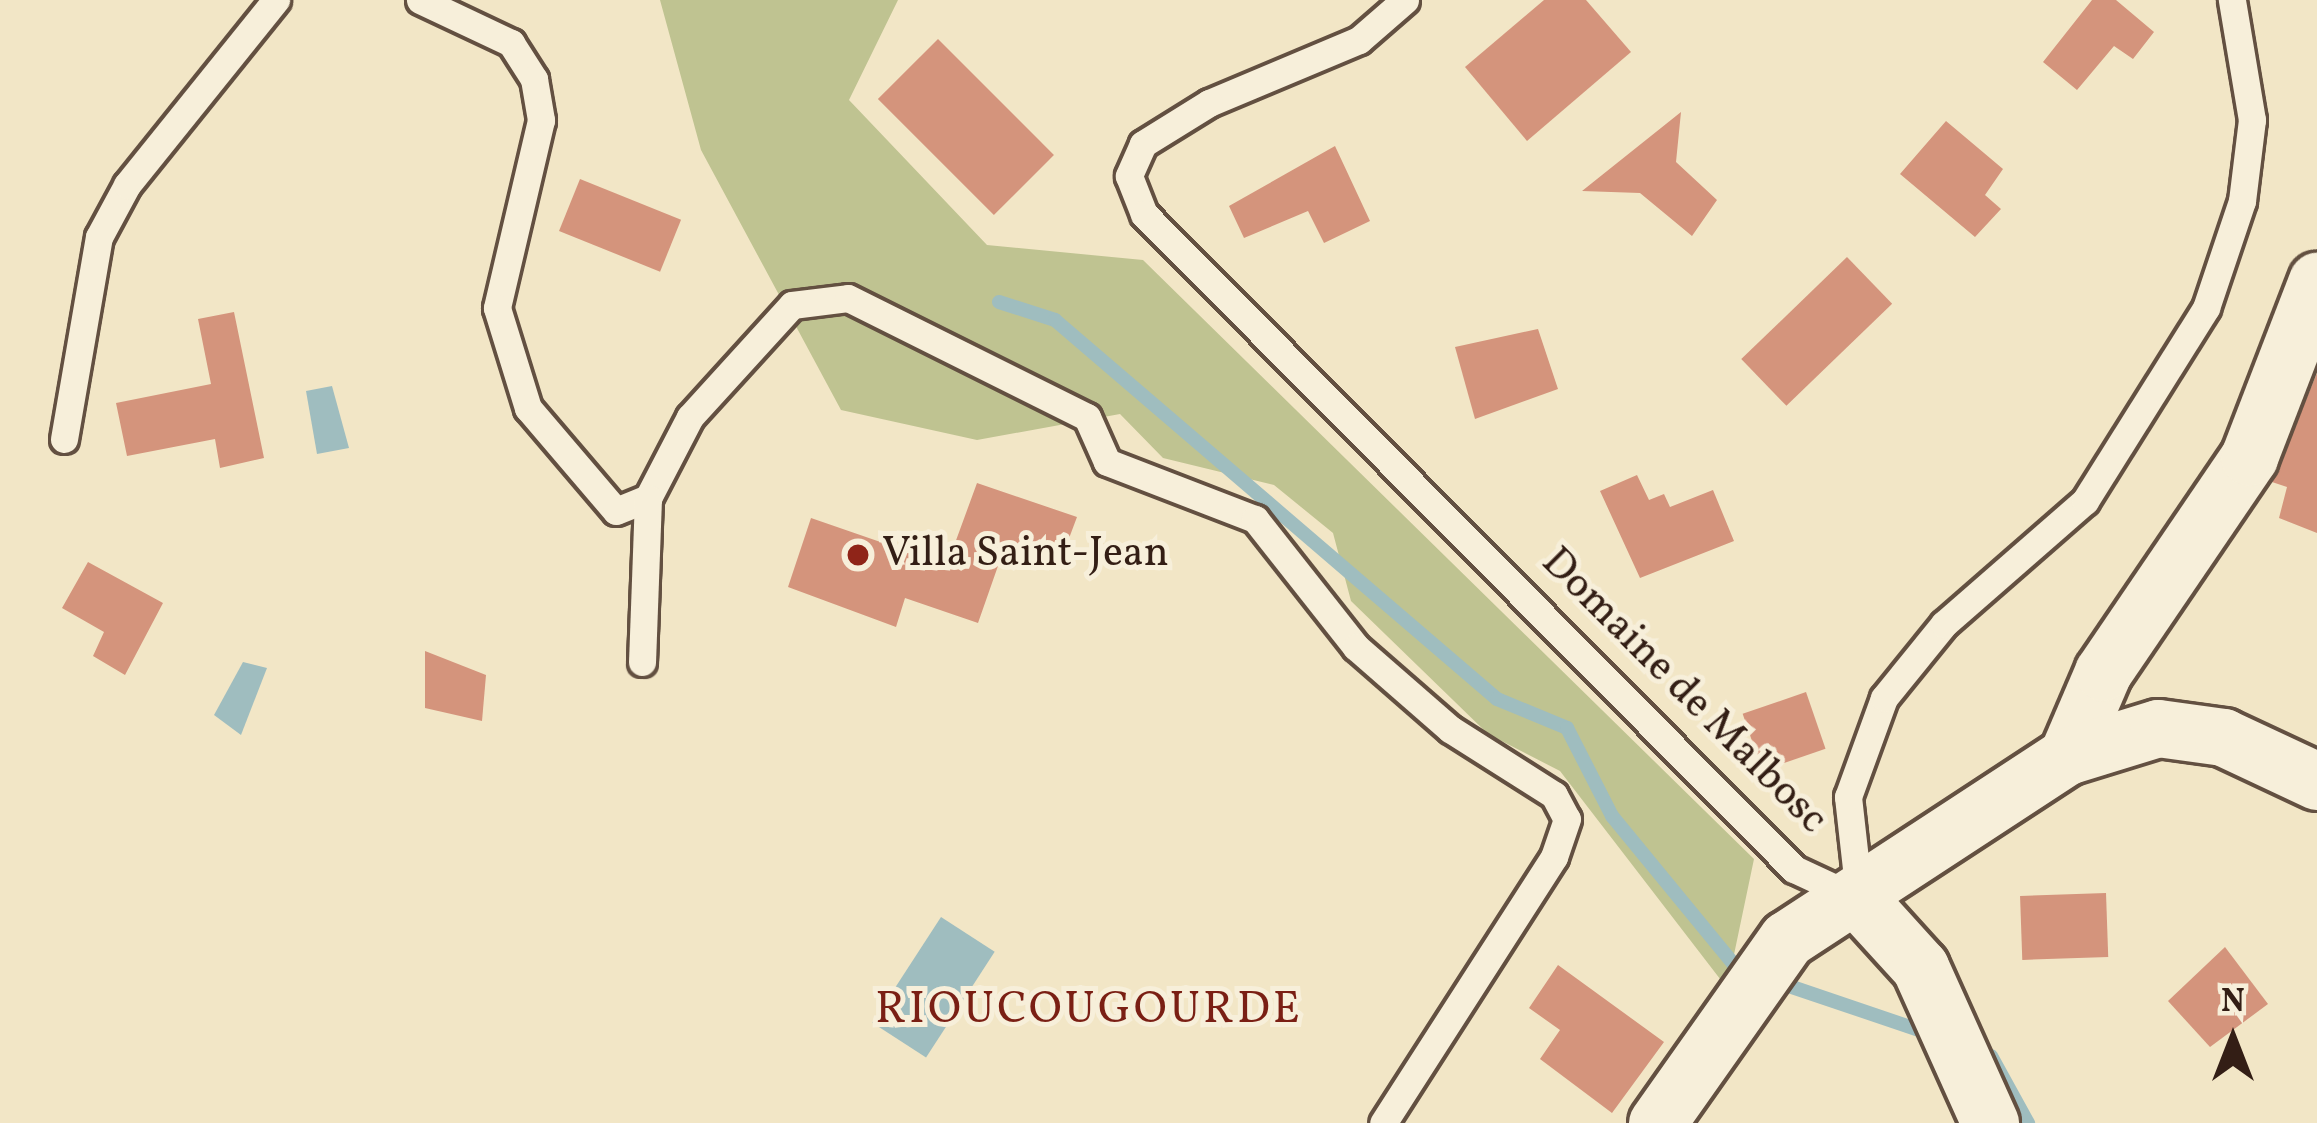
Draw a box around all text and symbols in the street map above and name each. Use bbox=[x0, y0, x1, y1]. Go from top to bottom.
place label: Villa Saint-Jean bbox=[882, 530, 1169, 580]
street label: Domaine de Malbosc bbox=[1530, 539, 1836, 845]
marker: Villa Saint-Jean bbox=[845, 542, 871, 568]
north arrow bbox=[2173, 979, 2293, 1099]
text: N bbox=[2221, 980, 2245, 1026]
district label: RIOUCOUGOURDE bbox=[875, 984, 1303, 1038]

